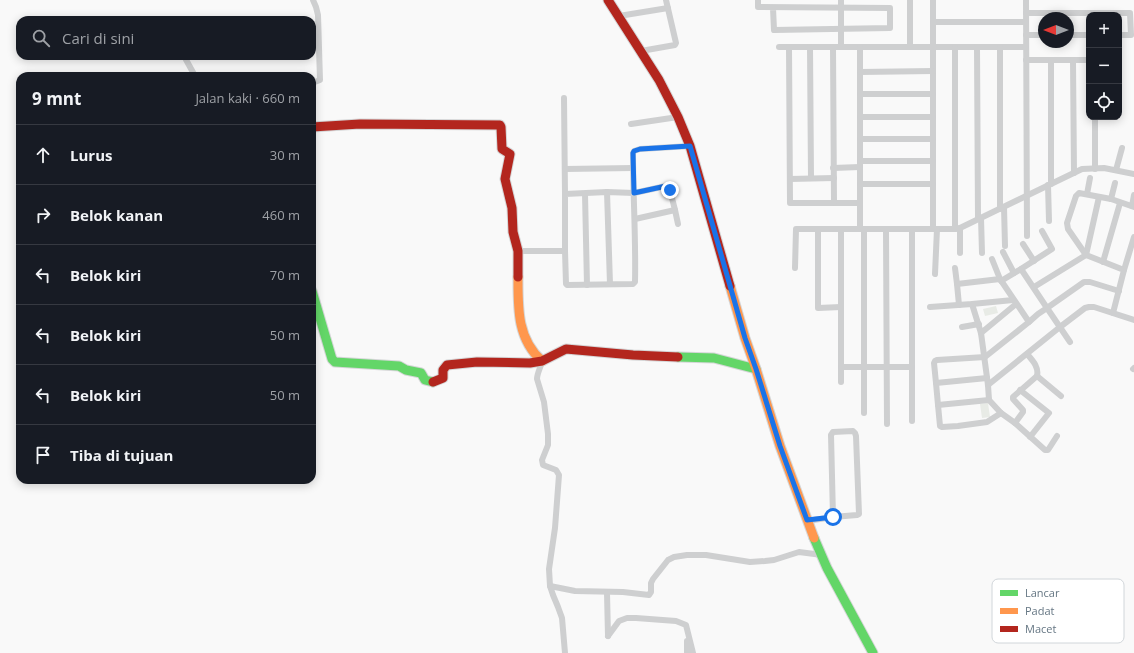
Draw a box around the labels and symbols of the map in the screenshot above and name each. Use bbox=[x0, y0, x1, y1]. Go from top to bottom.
north arrow bbox=[1038, 12, 1074, 48]
route end bbox=[661, 181, 679, 199]
route start bbox=[824, 508, 842, 526]
legend bbox=[992, 579, 1124, 643]
text: Lancar bbox=[1025, 585, 1060, 600]
text: Padat bbox=[1025, 603, 1055, 618]
text: Macet bbox=[1025, 621, 1056, 636]

